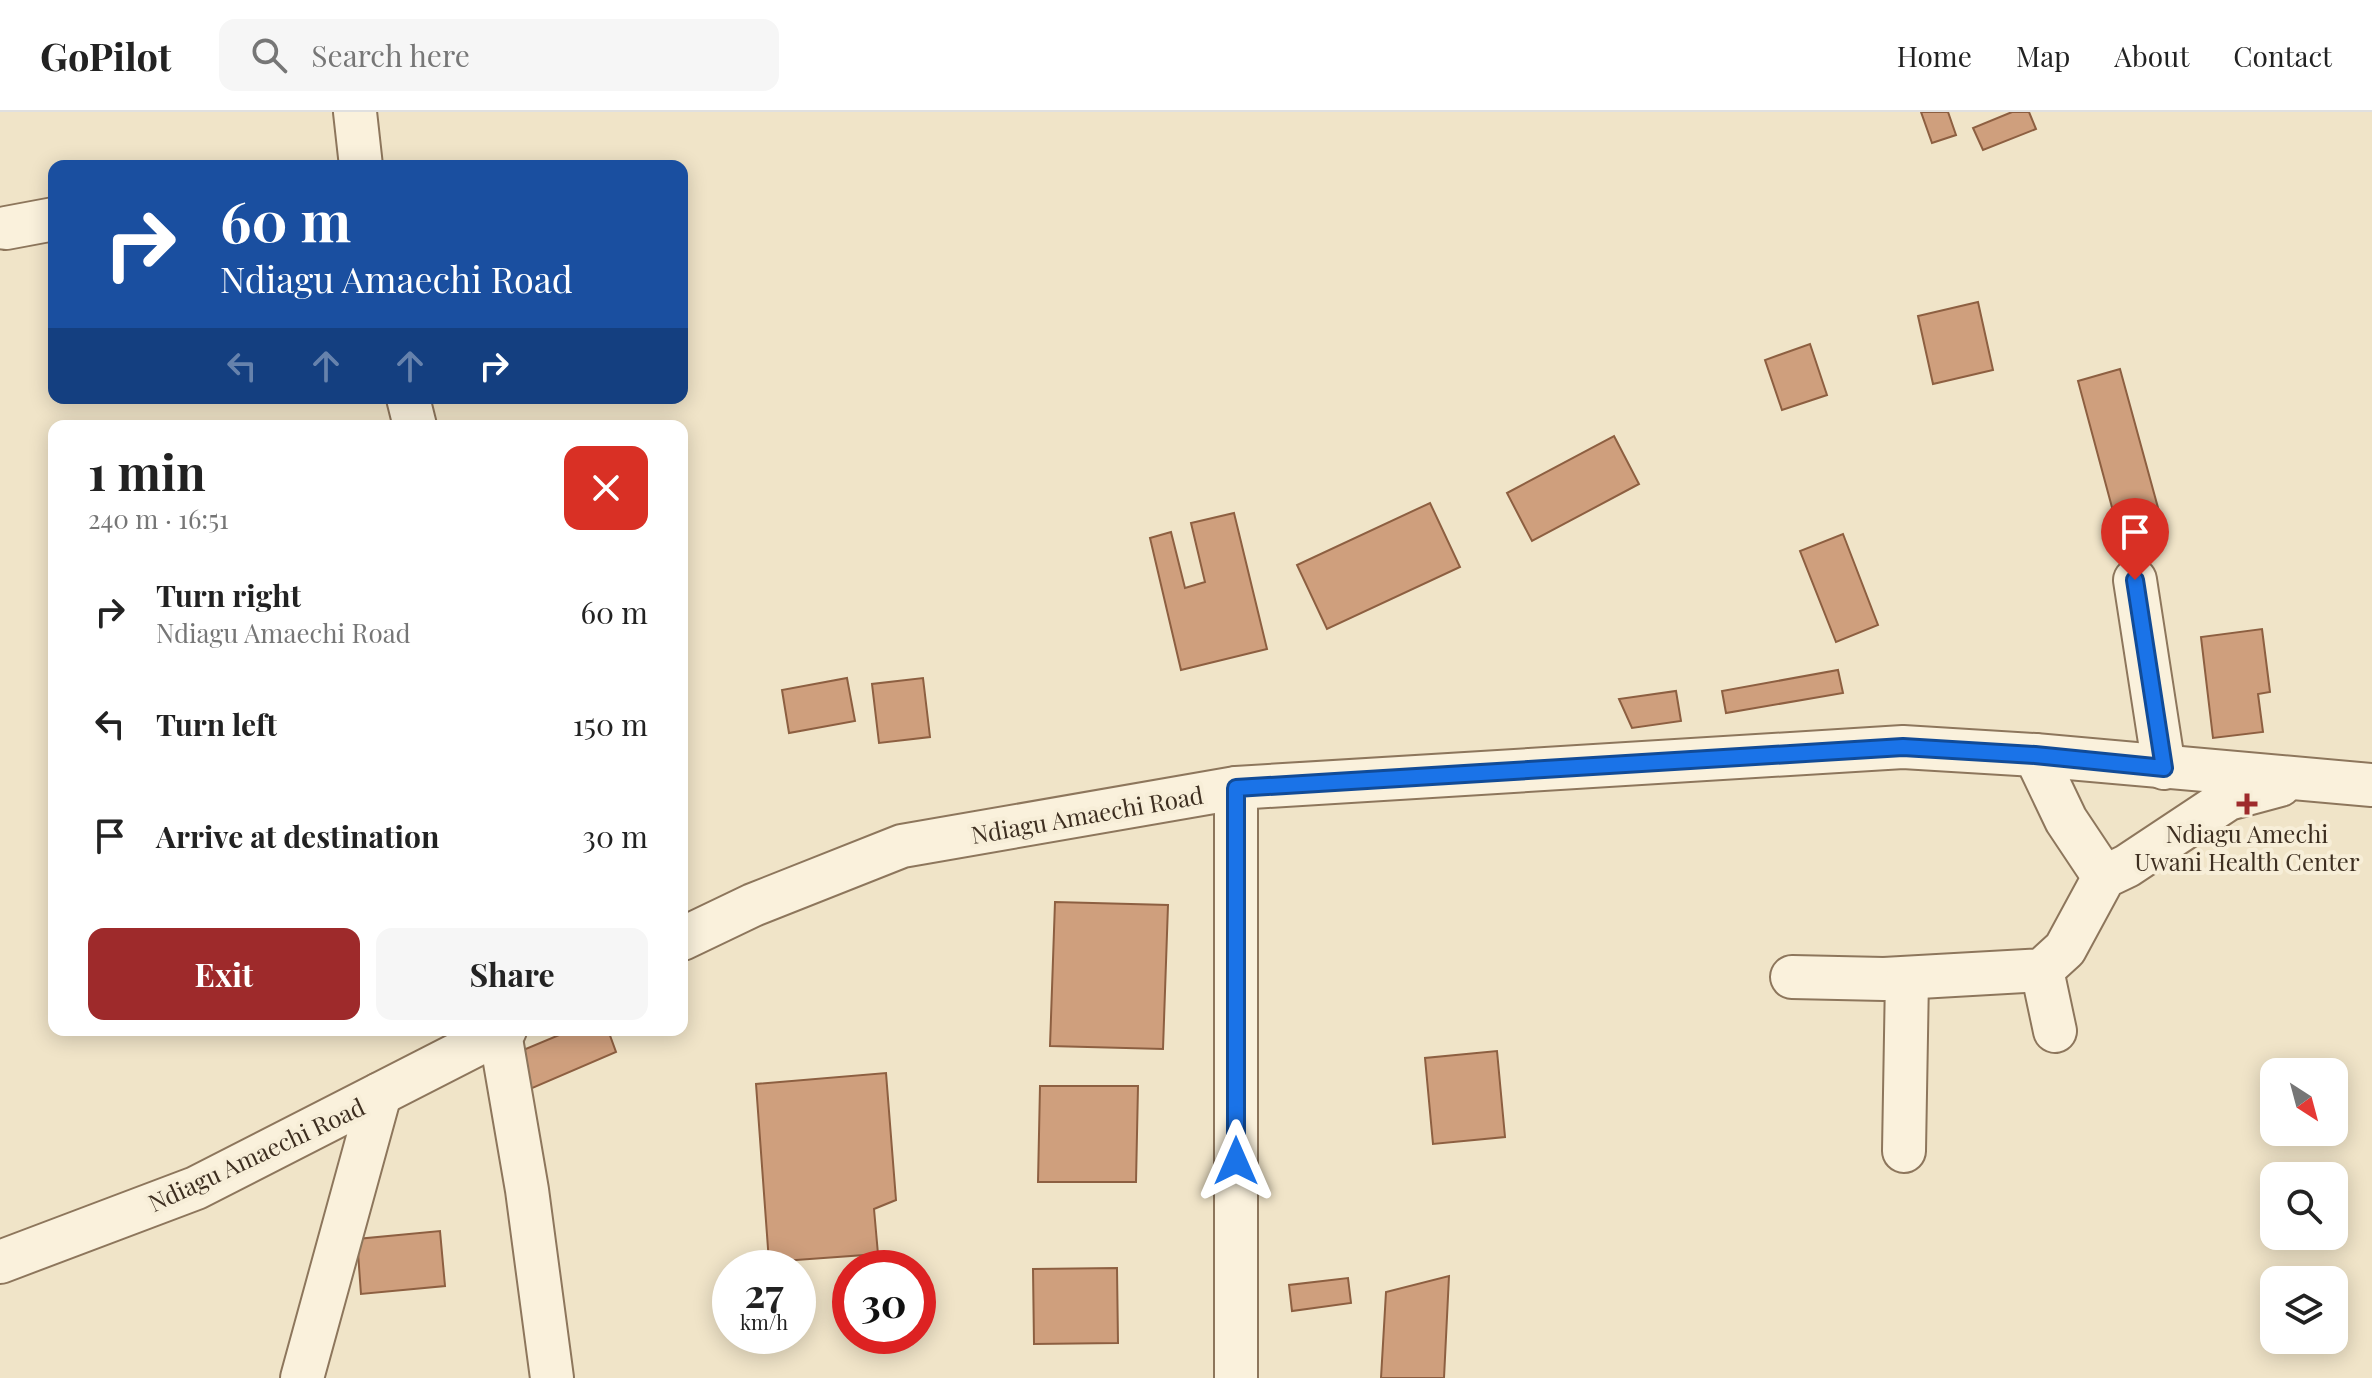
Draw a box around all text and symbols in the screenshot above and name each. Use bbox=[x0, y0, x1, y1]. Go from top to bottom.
search box bbox=[219, 19, 779, 91]
text: GoPilot bbox=[40, 30, 171, 81]
icon: search bbox=[247, 33, 291, 77]
text: Search here bbox=[311, 35, 470, 75]
text: Home bbox=[1897, 37, 1972, 74]
text: Map bbox=[2016, 37, 2070, 74]
text: About bbox=[2114, 37, 2189, 74]
text: Contact bbox=[2233, 37, 2332, 74]
text: 60 m bbox=[220, 182, 351, 257]
icon: right bbox=[88, 192, 192, 296]
text: Ndiagu Amaechi Road bbox=[220, 254, 573, 302]
icon: left bbox=[220, 344, 264, 388]
icon: ahead bbox=[304, 344, 348, 388]
icon: ahead bbox=[388, 344, 432, 388]
icon: right bbox=[472, 344, 516, 388]
text: 1 min bbox=[88, 439, 206, 503]
button: close bbox=[564, 446, 648, 530]
pin bbox=[2101, 498, 2169, 580]
text: 240 m · 16:51 bbox=[88, 501, 229, 536]
icon: arrive bbox=[2113, 510, 2157, 554]
text: Turn right bbox=[156, 575, 301, 615]
icon: right bbox=[88, 590, 132, 634]
text: 60 m bbox=[580, 592, 648, 632]
text: Ndiagu Amaechi Road bbox=[156, 615, 411, 650]
icon: left bbox=[88, 702, 132, 746]
text: Turn left bbox=[156, 704, 277, 744]
text: 150 m bbox=[573, 704, 648, 744]
street label: Ndiagu Amaechi Road bbox=[968, 778, 1206, 850]
marker: Ndiagu Amechi Uwani Health Center bbox=[2236, 793, 2258, 815]
icon: arrive bbox=[88, 814, 132, 858]
text: Arrive at destination bbox=[156, 816, 439, 856]
text: 30 m bbox=[582, 816, 648, 856]
place label: Ndiagu Amechi Uwani Health Center bbox=[2134, 817, 2360, 877]
button: Exit bbox=[88, 928, 360, 1020]
button: Share bbox=[376, 928, 648, 1020]
north arrow bbox=[2260, 1058, 2348, 1146]
map controls bbox=[2260, 1058, 2348, 1354]
street label: Ndiagu Amaechi Road bbox=[143, 1090, 369, 1218]
position arrow bbox=[1194, 1119, 1278, 1203]
button: search bbox=[2260, 1162, 2348, 1250]
speed limit sign: 30 bbox=[832, 1250, 936, 1354]
text: 27 bbox=[744, 1265, 784, 1318]
button: layers bbox=[2260, 1266, 2348, 1354]
text: km/h bbox=[740, 1308, 788, 1335]

